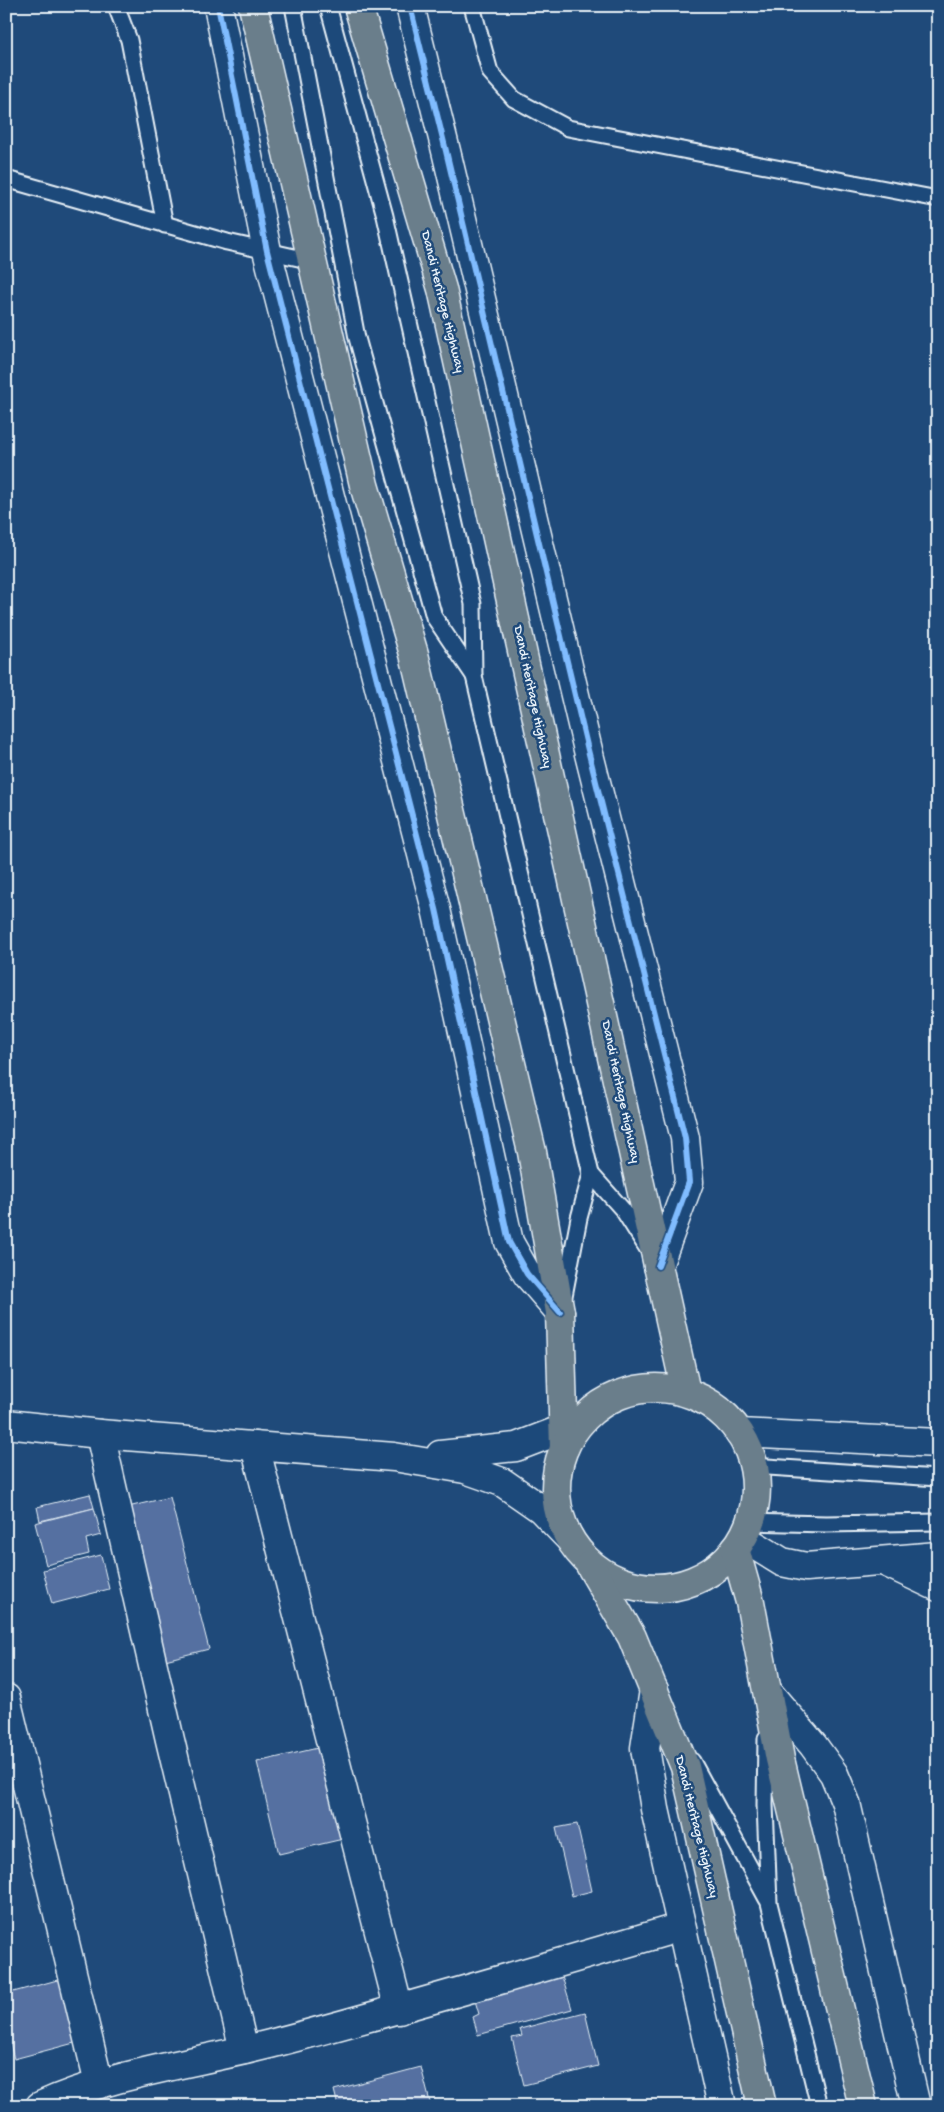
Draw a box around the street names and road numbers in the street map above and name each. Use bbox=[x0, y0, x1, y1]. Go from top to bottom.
street label: Dandi Heritage Highway bbox=[416, 228, 468, 375]
street label: Dandi Heritage Highway bbox=[508, 623, 555, 770]
street label: Dandi Heritage Highway bbox=[596, 1018, 643, 1165]
street label: Dandi Heritage Highway bbox=[670, 1753, 722, 1900]

